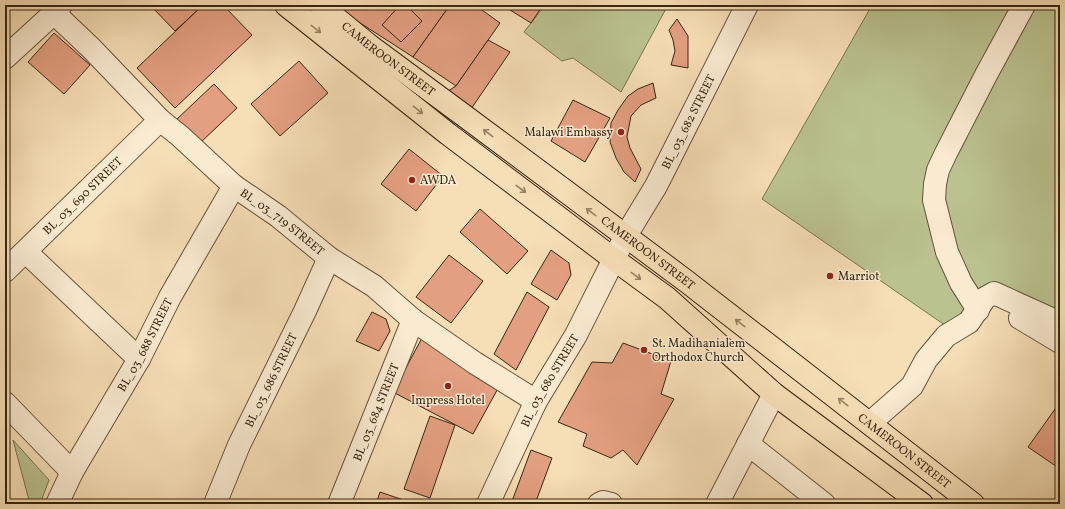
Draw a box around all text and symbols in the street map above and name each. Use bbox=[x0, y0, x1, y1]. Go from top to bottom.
street label: CAMEROON STREET bbox=[338, 19, 438, 100]
one-way arrow bbox=[311, 25, 322, 34]
street label: BL_03_682 STREET bbox=[659, 72, 720, 172]
one-way arrow bbox=[413, 105, 424, 114]
place label: Malawi Embassy bbox=[524, 125, 613, 141]
marker: Malawi Embassy bbox=[616, 127, 626, 137]
one-way arrow bbox=[482, 129, 493, 137]
street label: BL_03_690 STREET bbox=[40, 154, 126, 239]
place label: AWDA bbox=[420, 173, 457, 189]
marker: AWDA bbox=[407, 175, 417, 185]
street label: BL_03_719 STREET bbox=[236, 185, 327, 260]
one-way arrow bbox=[515, 185, 526, 193]
one-way arrow bbox=[586, 208, 597, 216]
street label: CAMEROON STREET bbox=[597, 213, 698, 294]
place label: Marriot bbox=[838, 269, 879, 285]
one-way arrow bbox=[631, 271, 642, 280]
marker: Marriot bbox=[825, 271, 835, 281]
street label: BL_03_688 STREET bbox=[114, 296, 177, 395]
one-way arrow bbox=[735, 319, 746, 327]
street label: BL_03_686 STREET bbox=[242, 331, 302, 431]
street label: BL_03_680 STREET bbox=[518, 332, 583, 430]
place label: St. Madihanialem Orthodox Church bbox=[652, 336, 746, 366]
marker: St. Madihanialem Orthodox Church bbox=[639, 345, 649, 355]
street label: BL_03_684 STREET bbox=[350, 361, 404, 464]
marker: Impress Hotel bbox=[443, 381, 453, 391]
place label: Impress Hotel bbox=[411, 393, 485, 409]
one-way arrow bbox=[838, 398, 849, 407]
street label: CAMEROON STREET bbox=[854, 410, 954, 493]

